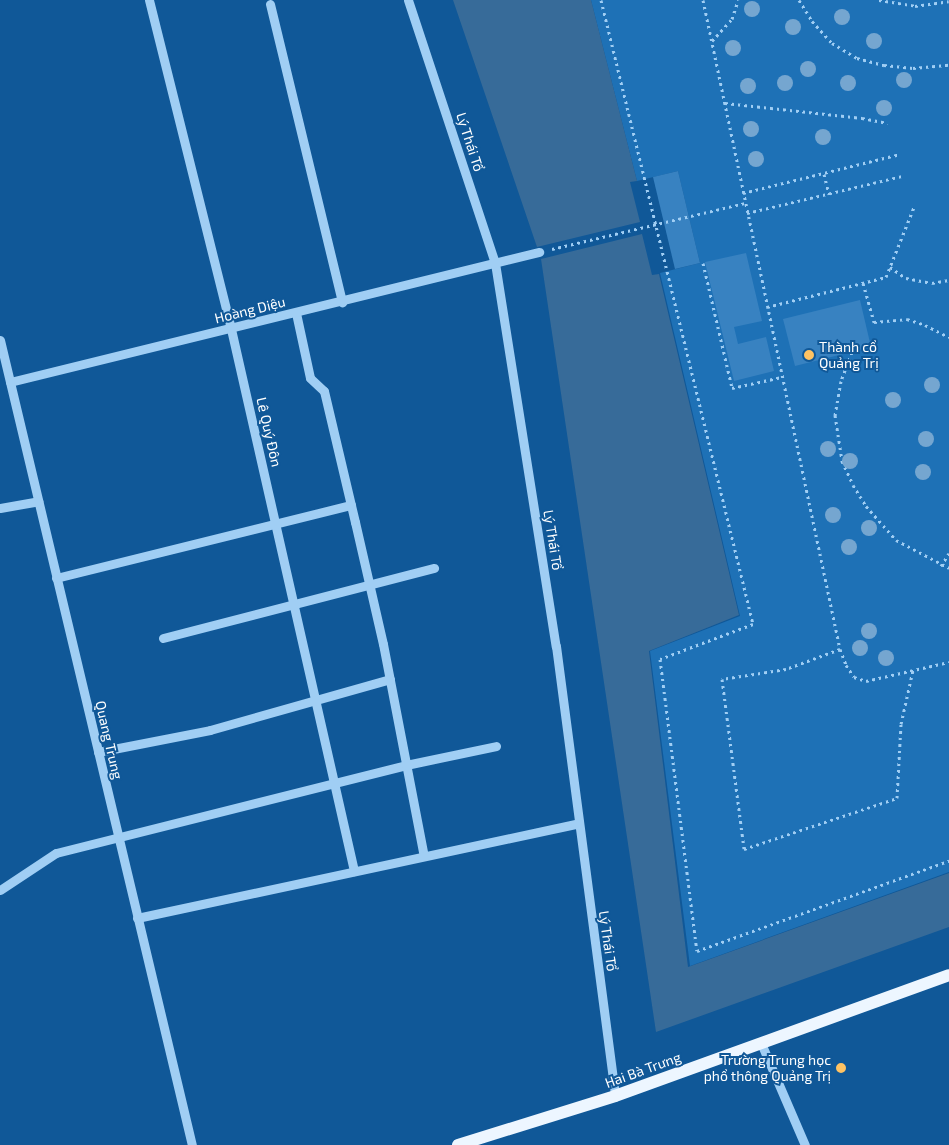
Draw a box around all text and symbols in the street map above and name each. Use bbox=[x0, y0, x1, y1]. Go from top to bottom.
street label: Lý Thái Tổ bbox=[452, 110, 488, 174]
street label: Hoàng Diệu bbox=[213, 293, 287, 327]
place label: Thành cổ Quảng Trị bbox=[819, 339, 879, 372]
marker: Thành cổ Quảng Trị bbox=[803, 349, 815, 361]
street label: Lê Quý Đôn bbox=[253, 395, 285, 469]
street label: Lý Thái Tổ bbox=[540, 508, 566, 572]
street label: Quang Trung bbox=[92, 699, 126, 781]
street label: Lý Thái Tổ bbox=[595, 909, 621, 973]
street label: Hai Bà Trưng bbox=[603, 1048, 683, 1092]
place label: Trường Trung học phổ thông Quảng Trị bbox=[703, 1052, 831, 1084]
marker: Trường Trung học phổ thông Quảng Trị bbox=[835, 1062, 847, 1074]

